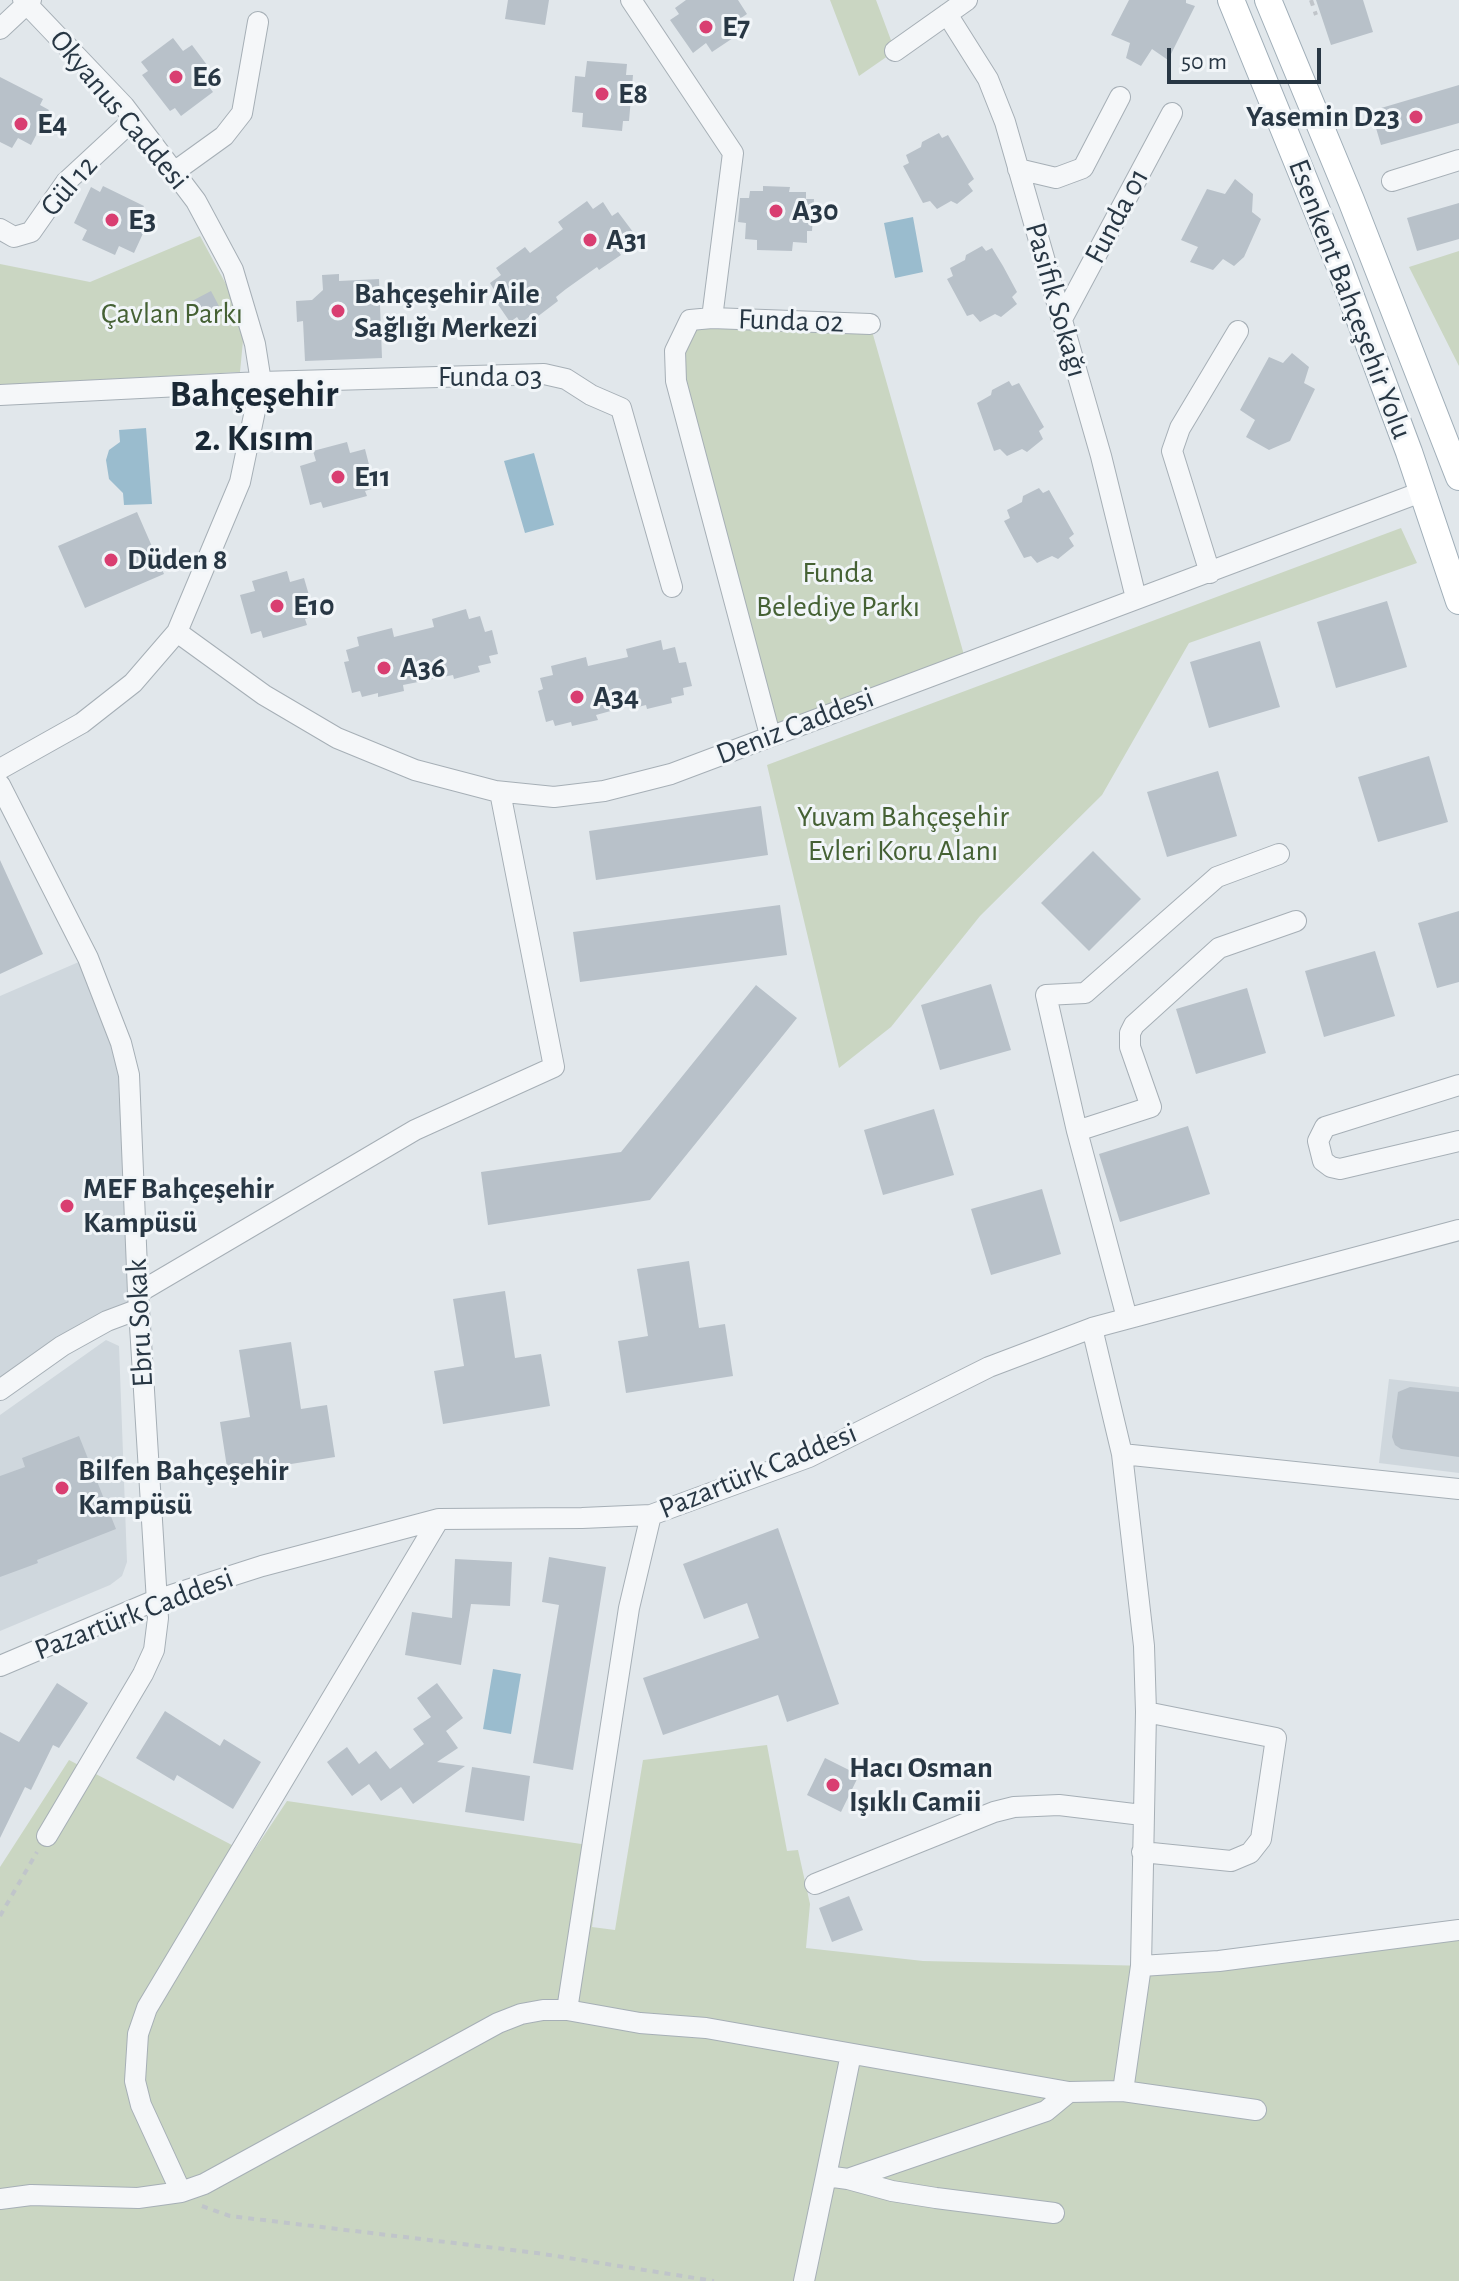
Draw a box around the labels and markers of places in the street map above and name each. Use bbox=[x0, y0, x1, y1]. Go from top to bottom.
place label: E7 bbox=[722, 9, 750, 45]
marker: E7 bbox=[697, 18, 715, 36]
place label: E6 bbox=[192, 59, 222, 95]
marker: E6 bbox=[167, 68, 185, 86]
place label: E8 bbox=[618, 76, 648, 112]
marker: E8 bbox=[593, 85, 611, 103]
place label: Yasemin D23 bbox=[1246, 99, 1400, 135]
place label: E4 bbox=[37, 106, 67, 142]
marker: Yasemin D23 bbox=[1407, 108, 1425, 126]
marker: E4 bbox=[12, 115, 30, 133]
place label: A30 bbox=[792, 193, 839, 229]
place label: E3 bbox=[128, 202, 156, 238]
marker: A30 bbox=[767, 202, 785, 220]
marker: E3 bbox=[103, 211, 121, 229]
place label: A31 bbox=[606, 222, 648, 258]
marker: A31 bbox=[581, 231, 599, 249]
place label: Bahçeşehir Aile Sağlığı Merkezi bbox=[354, 276, 540, 346]
marker: Bahçeşehir Aile Sağlığı Merkezi bbox=[329, 302, 347, 320]
place label: E11 bbox=[354, 459, 391, 495]
marker: E11 bbox=[329, 468, 347, 486]
place label: Düden 8 bbox=[127, 542, 227, 578]
marker: Düden 8 bbox=[102, 551, 120, 569]
place label: E10 bbox=[293, 588, 335, 624]
marker: E10 bbox=[268, 597, 286, 615]
place label: A36 bbox=[400, 650, 445, 686]
marker: A36 bbox=[375, 659, 393, 677]
place label: A34 bbox=[593, 679, 639, 715]
marker: A34 bbox=[568, 688, 586, 706]
place label: MEF Bahçeşehir Kampüsü bbox=[83, 1171, 274, 1242]
marker: MEF Bahçeşehir Kampüsü bbox=[58, 1197, 76, 1215]
place label: Bilfen Bahçeşehir Kampüsü bbox=[78, 1453, 289, 1524]
marker: Bilfen Bahçeşehir Kampüsü bbox=[53, 1479, 71, 1497]
place label: Hacı Osman Işıklı Camii bbox=[849, 1750, 993, 1820]
marker: Hacı Osman Işıklı Camii bbox=[824, 1776, 842, 1794]

